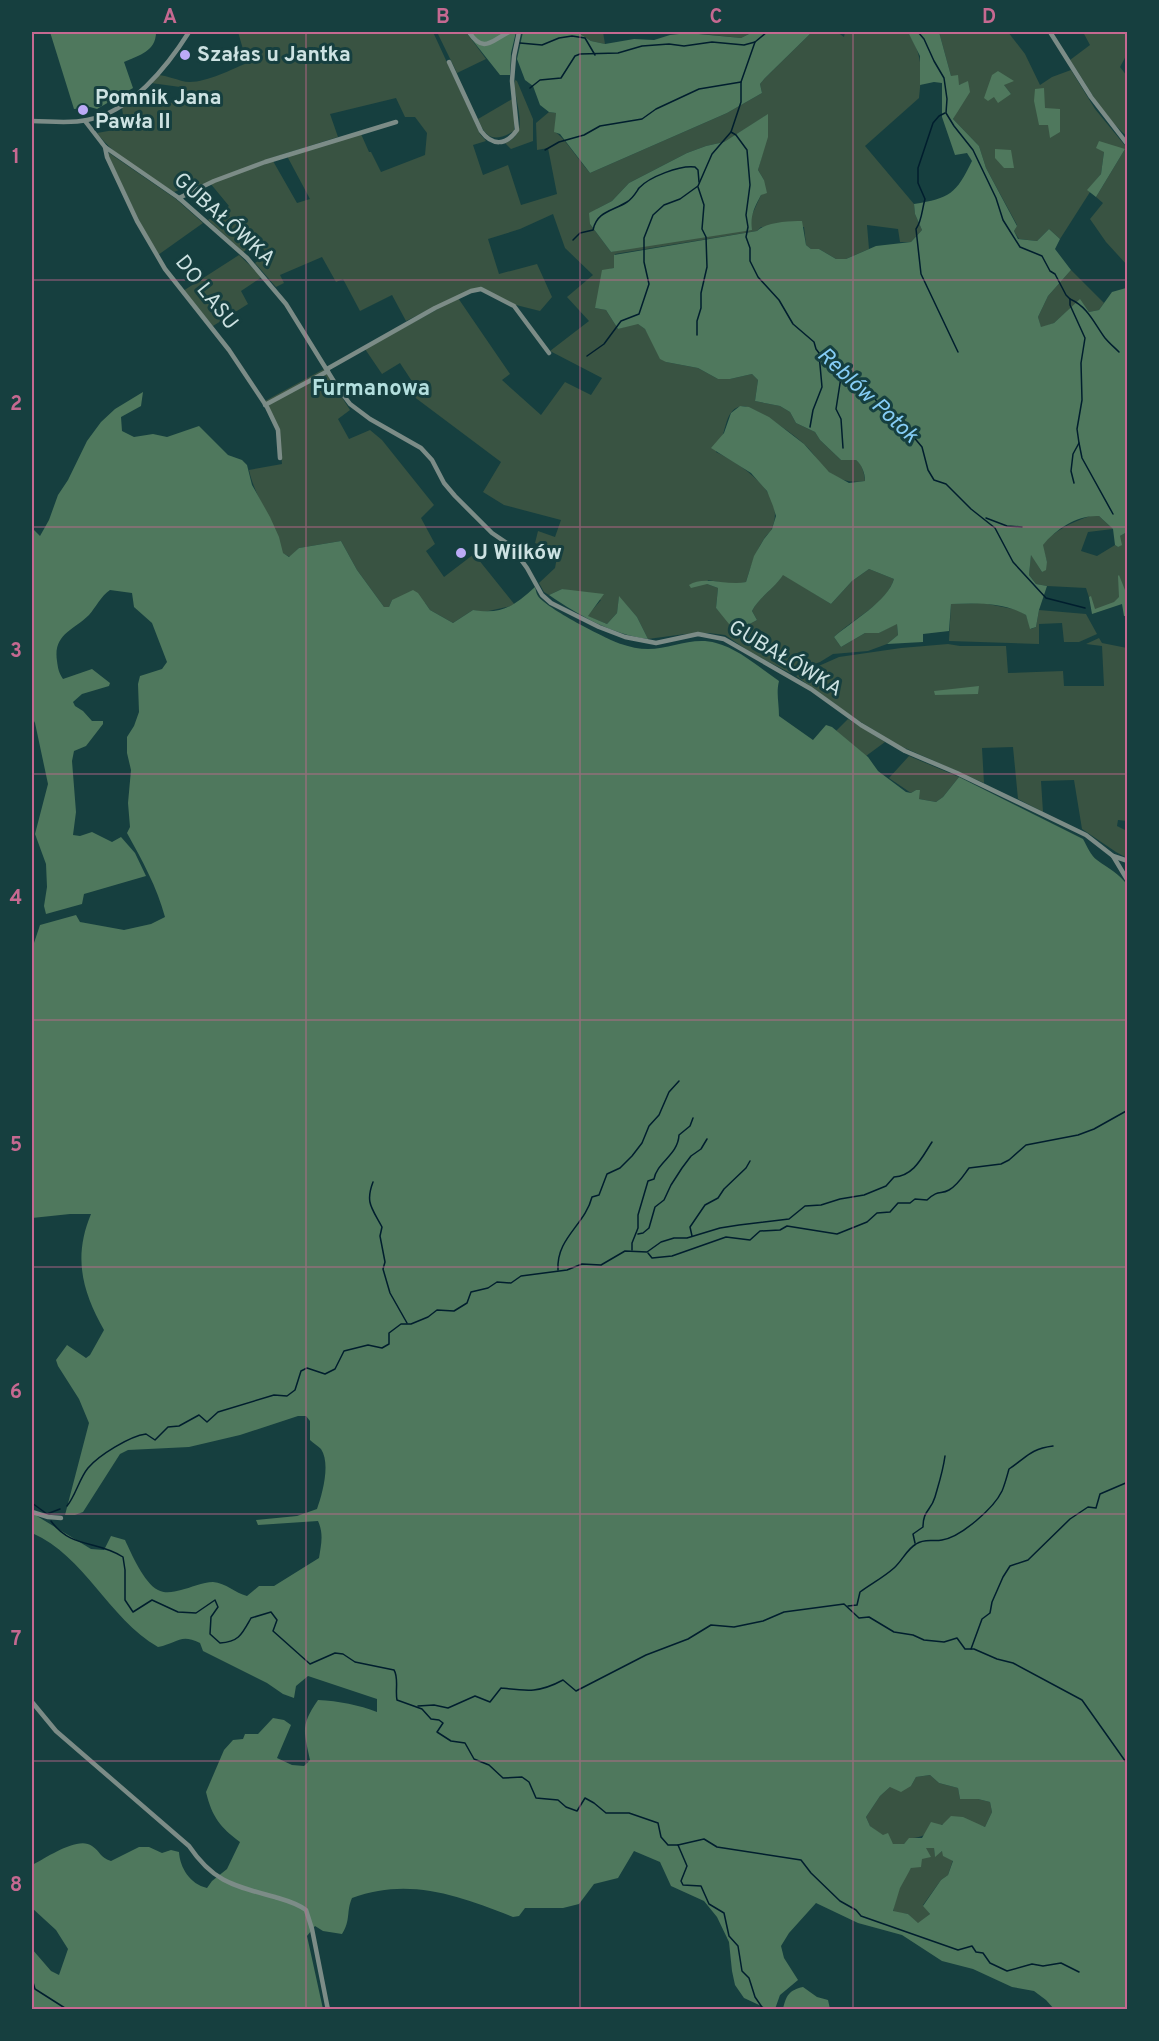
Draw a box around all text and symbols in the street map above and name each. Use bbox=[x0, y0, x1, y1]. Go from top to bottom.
text: A bbox=[163, 5, 177, 31]
text: B bbox=[436, 5, 450, 31]
text: C bbox=[710, 5, 722, 31]
text: D bbox=[982, 5, 996, 31]
place label: Szałas u Jantka bbox=[197, 42, 351, 69]
marker: Szałas u Jantka bbox=[178, 48, 192, 62]
place label: Pomnik Jana Pawła II bbox=[95, 85, 221, 136]
marker: Pomnik Jana Pawła II bbox=[76, 103, 90, 117]
text: 1 bbox=[12, 145, 20, 171]
street label: GUBAŁÓWKA bbox=[167, 166, 281, 273]
street label: DO LASU bbox=[168, 250, 244, 336]
water label: Reblów Potok bbox=[811, 342, 924, 450]
district label: Furmanowa bbox=[312, 376, 430, 403]
text: 2 bbox=[10, 392, 22, 418]
place label: U Wilków bbox=[473, 540, 562, 567]
marker: U Wilków bbox=[454, 546, 468, 560]
street label: GUBAŁÓWKA bbox=[723, 614, 847, 704]
text: 3 bbox=[10, 639, 22, 665]
text: 4 bbox=[10, 886, 22, 912]
text: 5 bbox=[10, 1133, 22, 1159]
text: 6 bbox=[10, 1380, 22, 1406]
text: 7 bbox=[11, 1627, 21, 1653]
text: 8 bbox=[10, 1873, 22, 1899]

